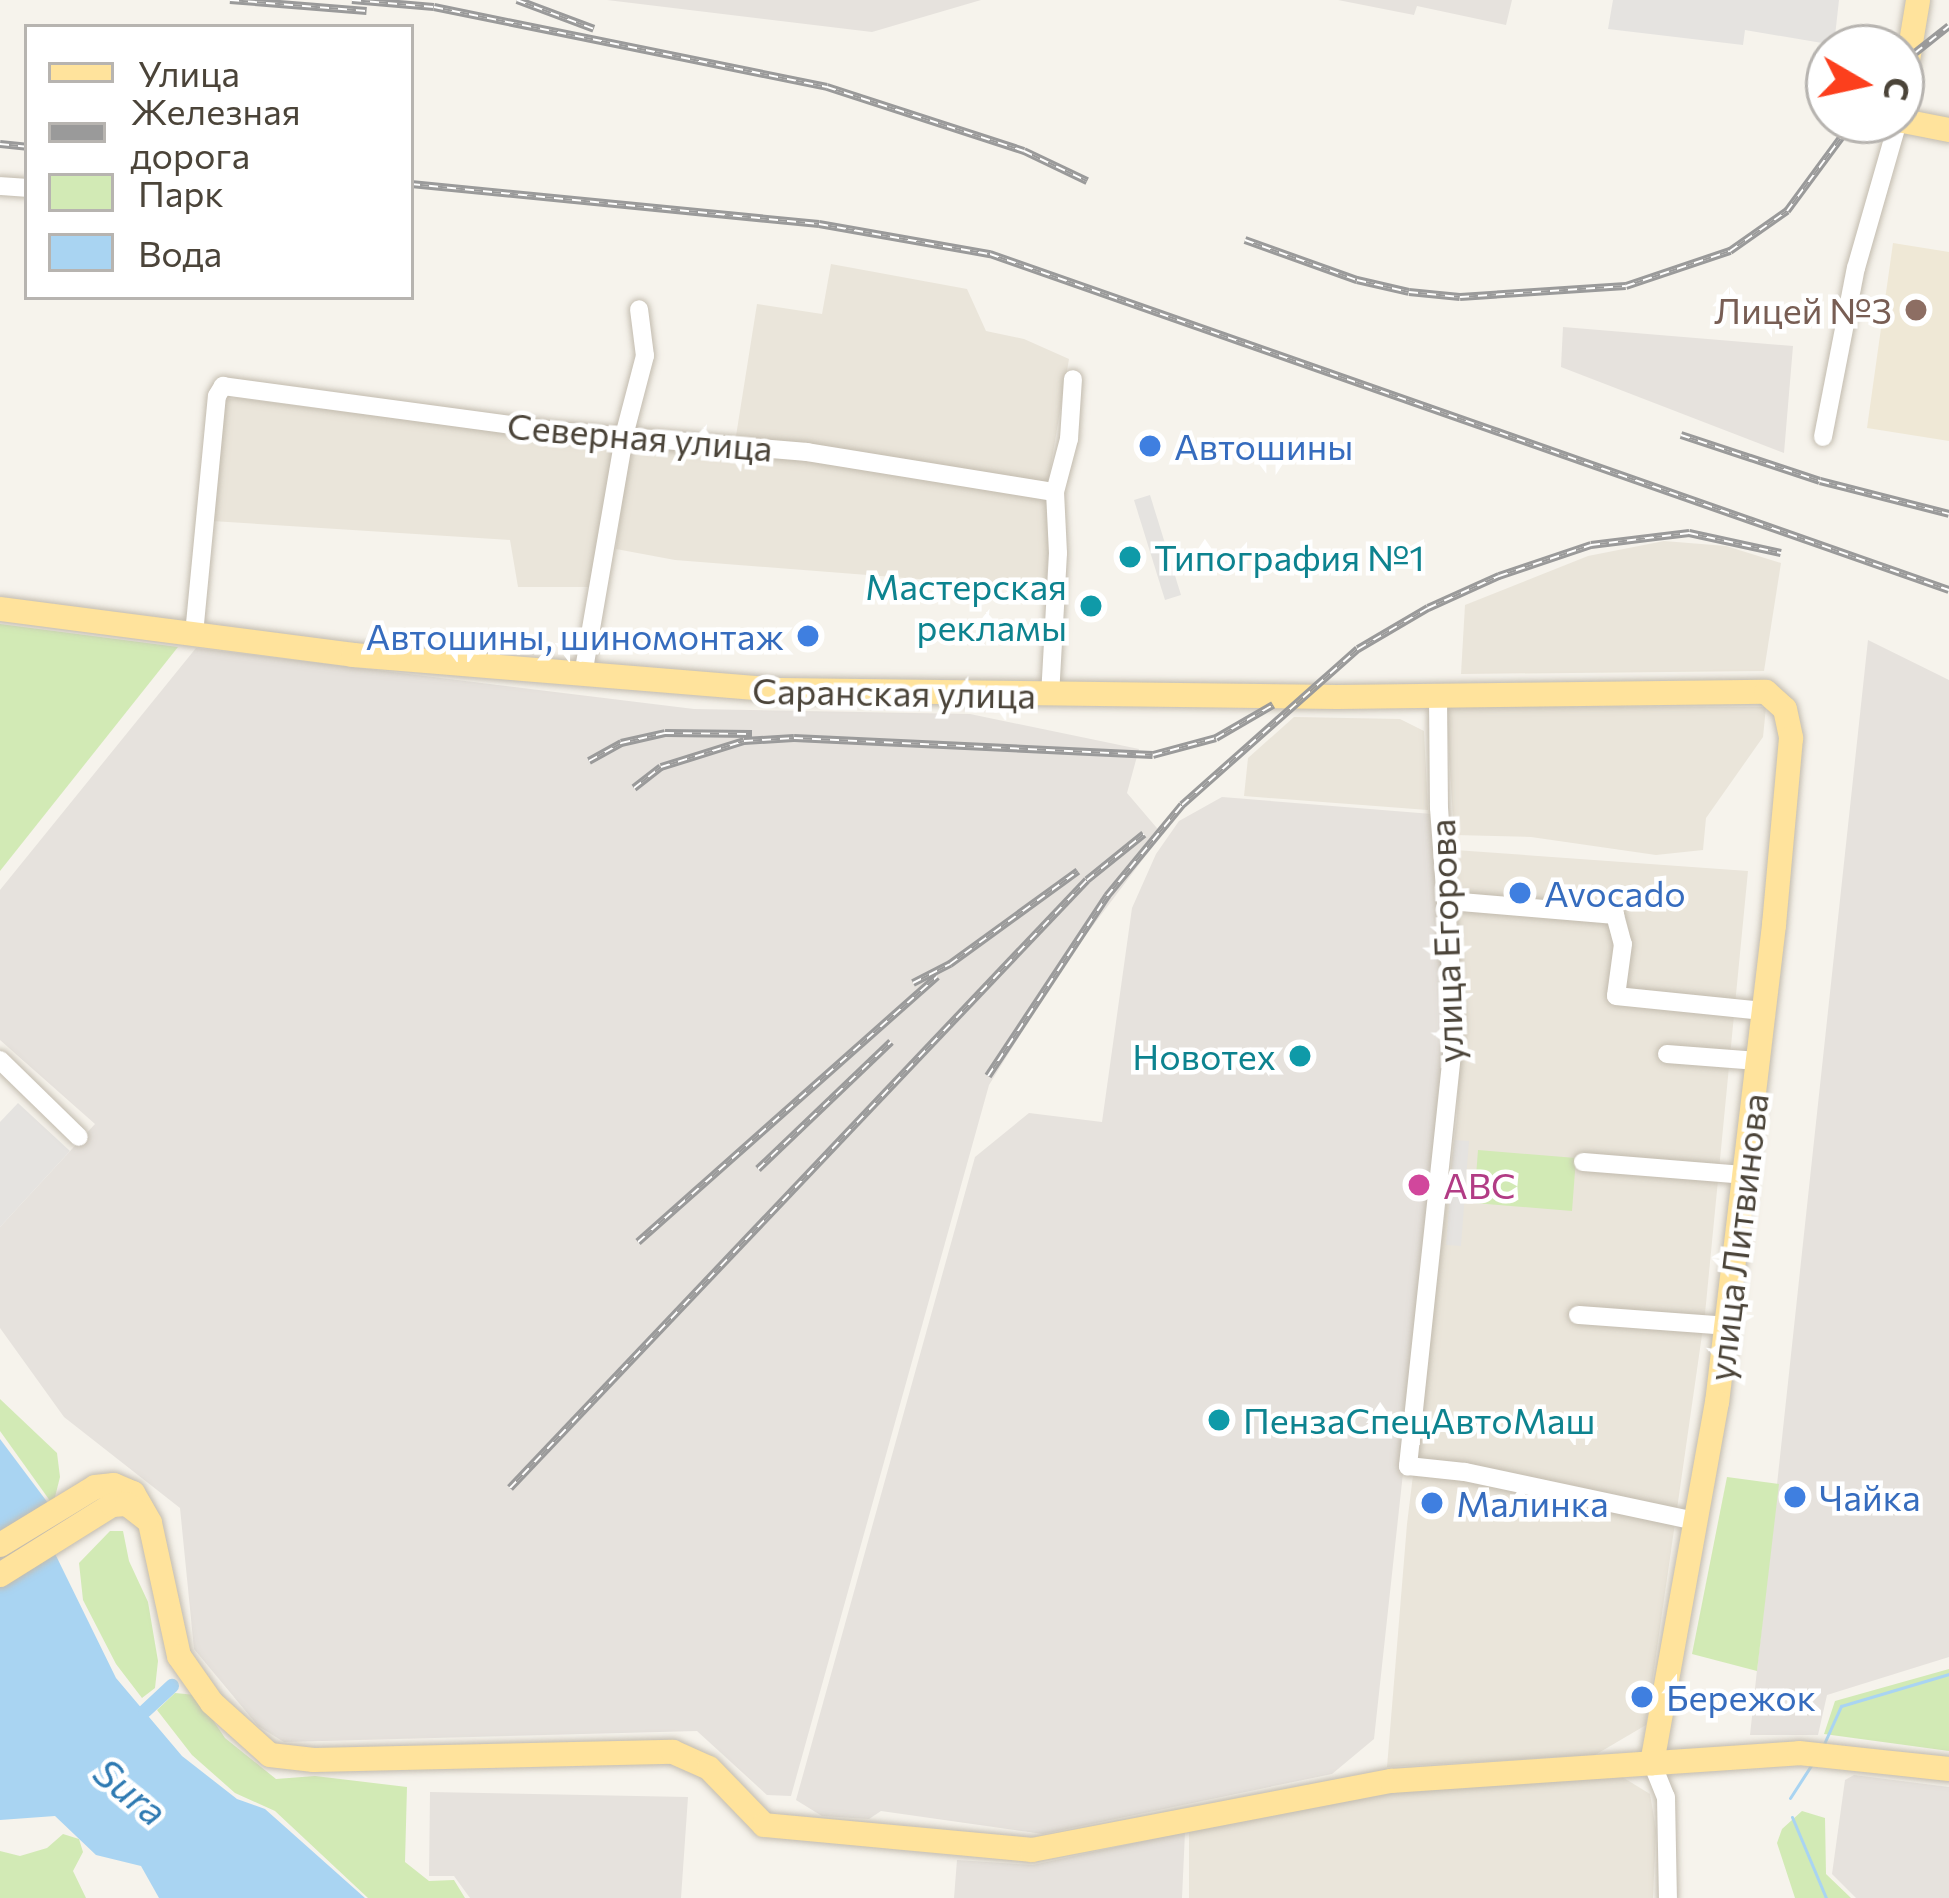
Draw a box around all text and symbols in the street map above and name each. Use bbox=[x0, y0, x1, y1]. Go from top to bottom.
legend bbox=[24, 24, 414, 300]
north arrow bbox=[1805, 24, 1925, 144]
text: Улица bbox=[138, 50, 240, 94]
text: С bbox=[1876, 75, 1920, 104]
text: Железная дорога bbox=[130, 88, 301, 176]
text: Парк bbox=[138, 170, 224, 214]
text: Вода bbox=[138, 230, 222, 274]
place label: Лицей №3 bbox=[1714, 288, 1892, 332]
marker: Лицей №3 bbox=[1903, 297, 1929, 323]
street label: Северная улица bbox=[506, 403, 774, 469]
place label: Автошины bbox=[1174, 424, 1353, 468]
marker: Автошины bbox=[1137, 433, 1163, 459]
place label: Типография №1 bbox=[1154, 535, 1425, 579]
marker: Типография №1 bbox=[1117, 544, 1143, 570]
place label: Мастерская рекламы bbox=[865, 563, 1067, 648]
marker: Мастерская рекламы bbox=[1078, 593, 1104, 619]
place label: Автошины, шиномонтаж bbox=[365, 614, 784, 658]
marker: Автошины, шиномонтаж bbox=[795, 623, 821, 649]
street label: Саранская улица bbox=[752, 668, 1036, 716]
street label: улица Егорова bbox=[1419, 818, 1471, 1064]
place label: Avocado bbox=[1544, 871, 1686, 915]
marker: Avocado bbox=[1507, 880, 1533, 906]
place label: Новотех bbox=[1132, 1034, 1276, 1078]
marker: Новотех bbox=[1287, 1043, 1313, 1069]
street label: улица Литвинова bbox=[1698, 1091, 1776, 1383]
place label: ABC bbox=[1443, 1163, 1516, 1207]
marker: ABC bbox=[1406, 1172, 1432, 1198]
place label: ПензаСпецАвтоМаш bbox=[1243, 1398, 1595, 1442]
marker: ПензаСпецАвтоМаш bbox=[1206, 1407, 1232, 1433]
place label: Чайка bbox=[1819, 1475, 1921, 1519]
place label: Малинка bbox=[1456, 1481, 1609, 1525]
marker: Чайка bbox=[1782, 1484, 1808, 1510]
marker: Малинка bbox=[1419, 1490, 1445, 1516]
place label: Бережок bbox=[1666, 1675, 1816, 1719]
marker: Бережок bbox=[1629, 1684, 1655, 1710]
water label: Sura bbox=[85, 1748, 177, 1834]

